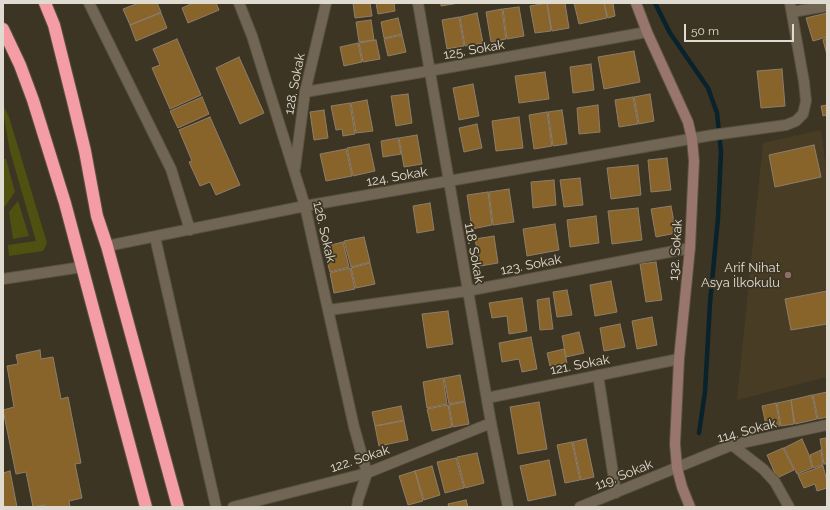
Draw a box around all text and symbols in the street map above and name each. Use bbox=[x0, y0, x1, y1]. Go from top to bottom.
scale bar bbox=[686, 16, 796, 42]
text: 50 m bbox=[691, 24, 719, 38]
street label: 125. Sokak bbox=[442, 37, 506, 63]
street label: 128. Sokak bbox=[281, 52, 309, 116]
street label: 124. Sokak bbox=[365, 164, 429, 190]
street label: 126. Sokak bbox=[309, 200, 339, 264]
street label: 132. Sokak bbox=[666, 219, 686, 281]
street label: 118. Sokak bbox=[461, 222, 487, 284]
street label: 123. Sokak bbox=[499, 251, 563, 279]
place label: Arif Nihat Asya İlkokulu bbox=[701, 260, 780, 291]
marker: Arif Nihat Asya İlkokulu bbox=[783, 270, 793, 280]
street label: 121. Sokak bbox=[549, 352, 611, 378]
street label: 114. Sokak bbox=[716, 416, 778, 446]
street label: 122. Sokak bbox=[328, 442, 392, 476]
street label: 119. Sokak bbox=[593, 456, 655, 494]

